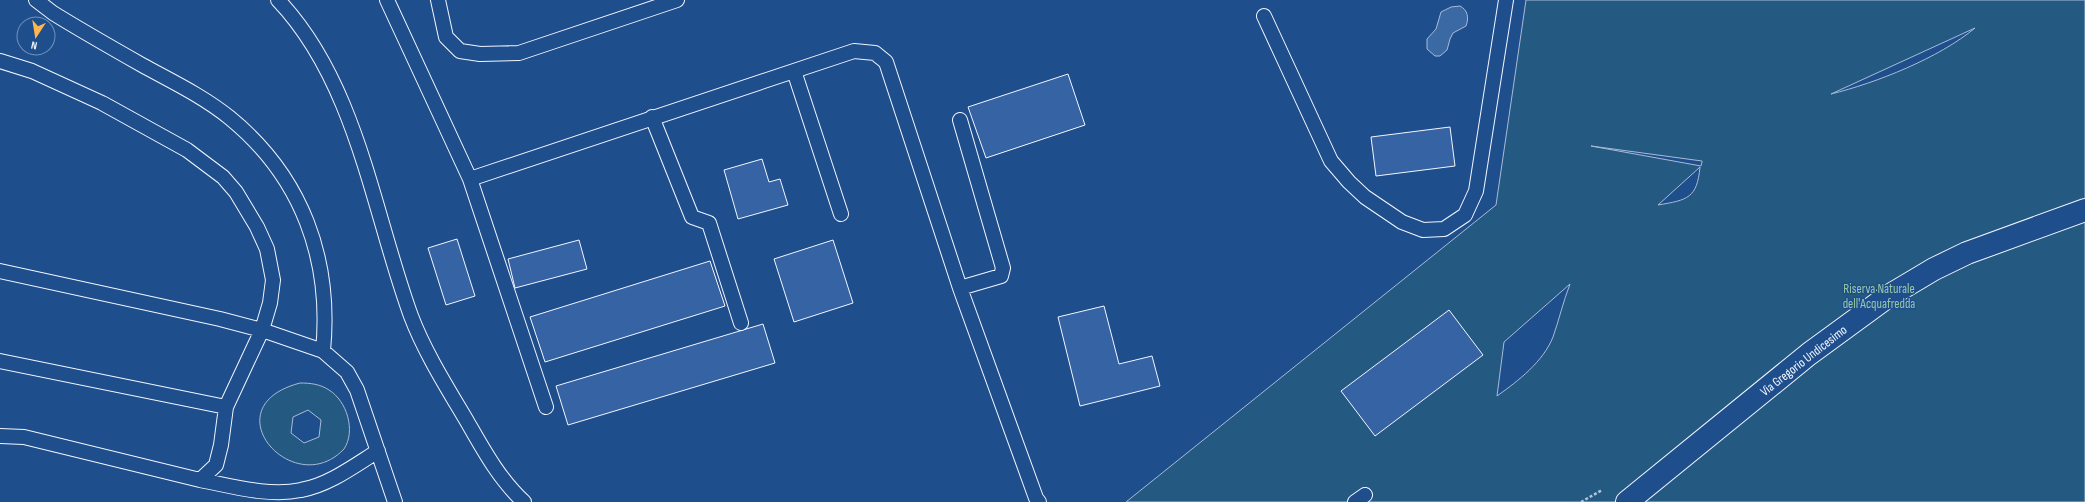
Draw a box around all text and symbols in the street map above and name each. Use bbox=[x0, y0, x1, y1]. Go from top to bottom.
north arrow bbox=[16, 16, 56, 56]
text: N bbox=[30, 38, 38, 52]
park label: Riserva Naturale dell'Acquafredda bbox=[1843, 281, 1915, 312]
street label: Via Gregorio Undicesimo bbox=[1757, 322, 1850, 400]

